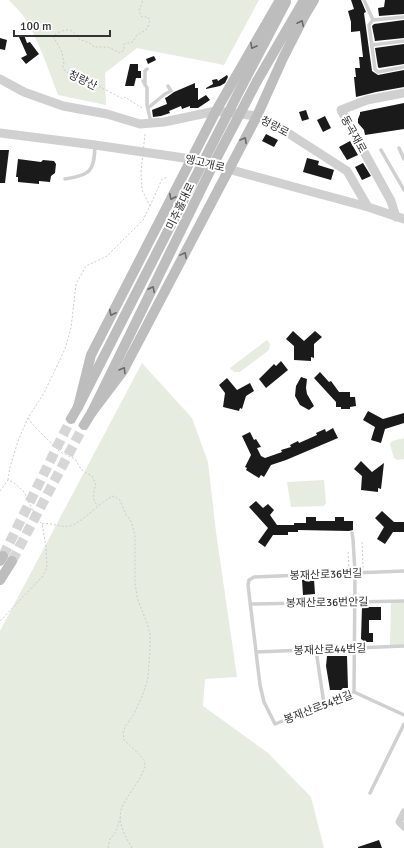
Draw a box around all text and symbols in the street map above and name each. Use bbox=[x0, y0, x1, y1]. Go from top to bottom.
scale bar bbox=[14, 12, 110, 38]
text: 100 m bbox=[20, 19, 52, 34]
one-way arrow bbox=[296, 19, 304, 27]
one-way arrow bbox=[251, 42, 258, 49]
street label: 청량산 bbox=[66, 68, 99, 93]
street label: 동곡재로 bbox=[338, 113, 369, 155]
street label: 청량로 bbox=[258, 114, 291, 139]
one-way arrow bbox=[240, 136, 247, 144]
street label: 앵고개로 bbox=[184, 153, 226, 174]
street label: 미추홀대로 bbox=[164, 181, 197, 232]
one-way arrow bbox=[169, 193, 177, 200]
one-way arrow bbox=[179, 251, 187, 259]
one-way arrow bbox=[147, 286, 155, 293]
one-way arrow bbox=[110, 308, 117, 316]
one-way arrow bbox=[119, 367, 126, 374]
street label: 봉재산로36번길 bbox=[290, 567, 363, 582]
street label: 봉재산로36번안길 bbox=[286, 595, 368, 610]
street label: 봉재산로44번길 bbox=[294, 642, 367, 657]
street label: 봉재산로54번길 bbox=[282, 688, 354, 727]

